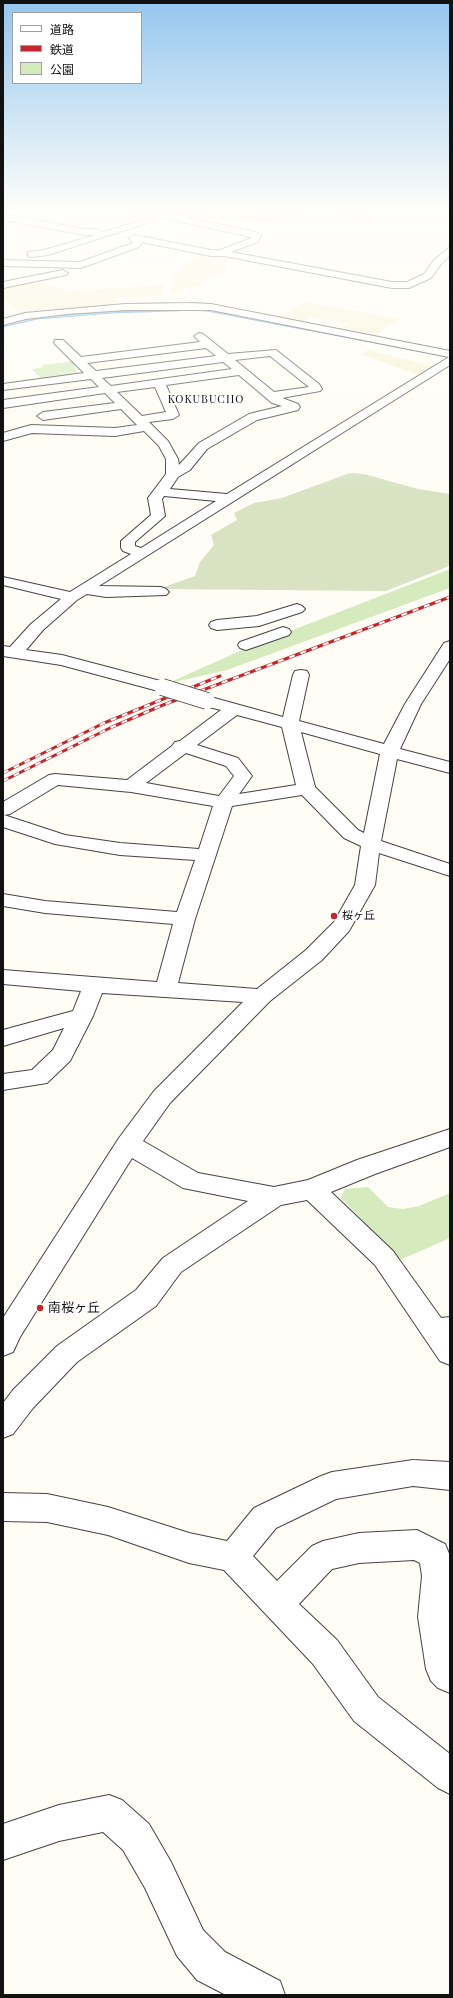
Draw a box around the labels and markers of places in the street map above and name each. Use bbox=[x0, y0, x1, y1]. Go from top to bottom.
place label: 桜ヶ丘 bbox=[342, 909, 375, 923]
marker: 桜ヶ丘 bbox=[329, 911, 339, 921]
place label: 南桜ヶ丘 bbox=[48, 1300, 100, 1316]
marker: 南桜ヶ丘 bbox=[35, 1303, 45, 1313]

